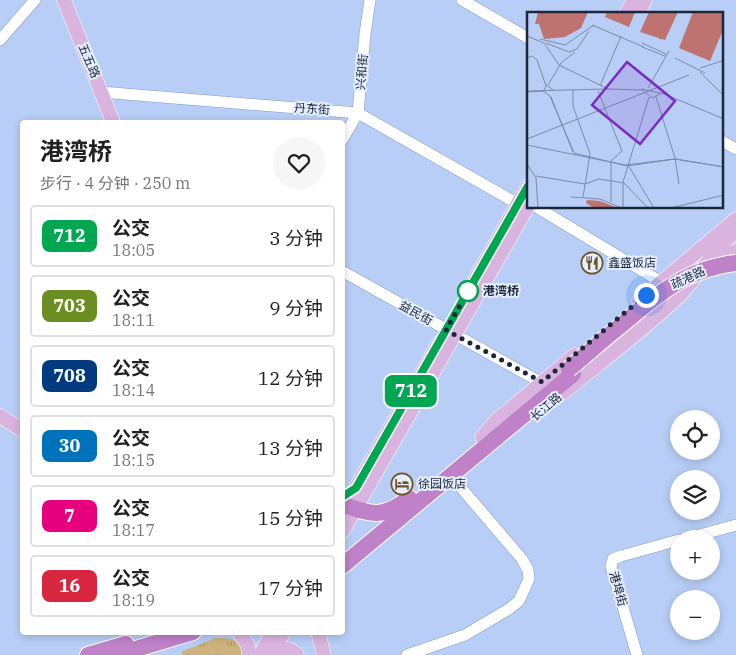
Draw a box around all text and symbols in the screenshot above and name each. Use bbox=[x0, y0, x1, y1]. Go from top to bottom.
inset map bbox=[527, 12, 724, 209]
street label: 五五路 bbox=[76, 41, 103, 80]
street label: 兴和街 bbox=[352, 53, 371, 91]
street label: 丹东街 bbox=[294, 100, 331, 117]
text: 港湾桥 bbox=[40, 135, 112, 167]
button: heart bbox=[273, 137, 325, 189]
text: 步行 · 4 分钟 · 250 m bbox=[40, 173, 190, 193]
text: 公交 bbox=[112, 216, 150, 240]
text: 712 bbox=[53, 224, 86, 247]
text: 3 分钟 bbox=[269, 226, 323, 250]
text: 18:05 bbox=[112, 240, 155, 260]
restaurant icon: 鑫盛饭店 bbox=[580, 251, 604, 275]
place label: 鑫盛饭店 bbox=[608, 255, 656, 270]
street label: 疏港路 bbox=[668, 263, 707, 292]
marker: 港湾桥 bbox=[457, 280, 479, 302]
place label: 港湾桥 bbox=[483, 283, 519, 298]
your location bbox=[634, 283, 659, 308]
text: 公交 bbox=[112, 286, 150, 310]
text: 703 bbox=[53, 294, 86, 317]
text: 9 分钟 bbox=[269, 296, 323, 320]
street label: 益民街 bbox=[397, 297, 436, 328]
text: 18:11 bbox=[112, 310, 155, 330]
text: 公交 bbox=[112, 356, 150, 380]
text: 708 bbox=[53, 364, 86, 387]
text: 12 分钟 bbox=[258, 366, 323, 390]
line badge: 712 bbox=[382, 375, 440, 407]
text: 712 bbox=[395, 379, 427, 402]
text: 18:14 bbox=[112, 380, 155, 400]
street label: 长江路 bbox=[527, 389, 564, 424]
map controls bbox=[670, 410, 720, 640]
button: locate bbox=[670, 410, 720, 460]
text: 公交 bbox=[112, 426, 150, 450]
text: 30 bbox=[59, 434, 80, 457]
text: 13 分钟 bbox=[258, 436, 323, 460]
text: 18:15 bbox=[112, 450, 155, 470]
button: layers bbox=[670, 470, 720, 520]
hotel icon: 徐园饭店 bbox=[390, 472, 414, 496]
place label: 徐园饭店 bbox=[418, 476, 466, 491]
text: 公交 bbox=[112, 496, 150, 520]
text: 7 bbox=[64, 504, 75, 527]
text: 15 分钟 bbox=[258, 506, 323, 530]
text: 18:17 bbox=[112, 520, 155, 540]
button: + bbox=[670, 530, 720, 580]
text: 公交 bbox=[112, 566, 150, 590]
street label: 港埠街 bbox=[606, 569, 631, 608]
text: 16 bbox=[59, 574, 80, 597]
text: 17 分钟 bbox=[258, 576, 323, 600]
text: 18:19 bbox=[112, 590, 155, 610]
button: − bbox=[670, 590, 720, 640]

